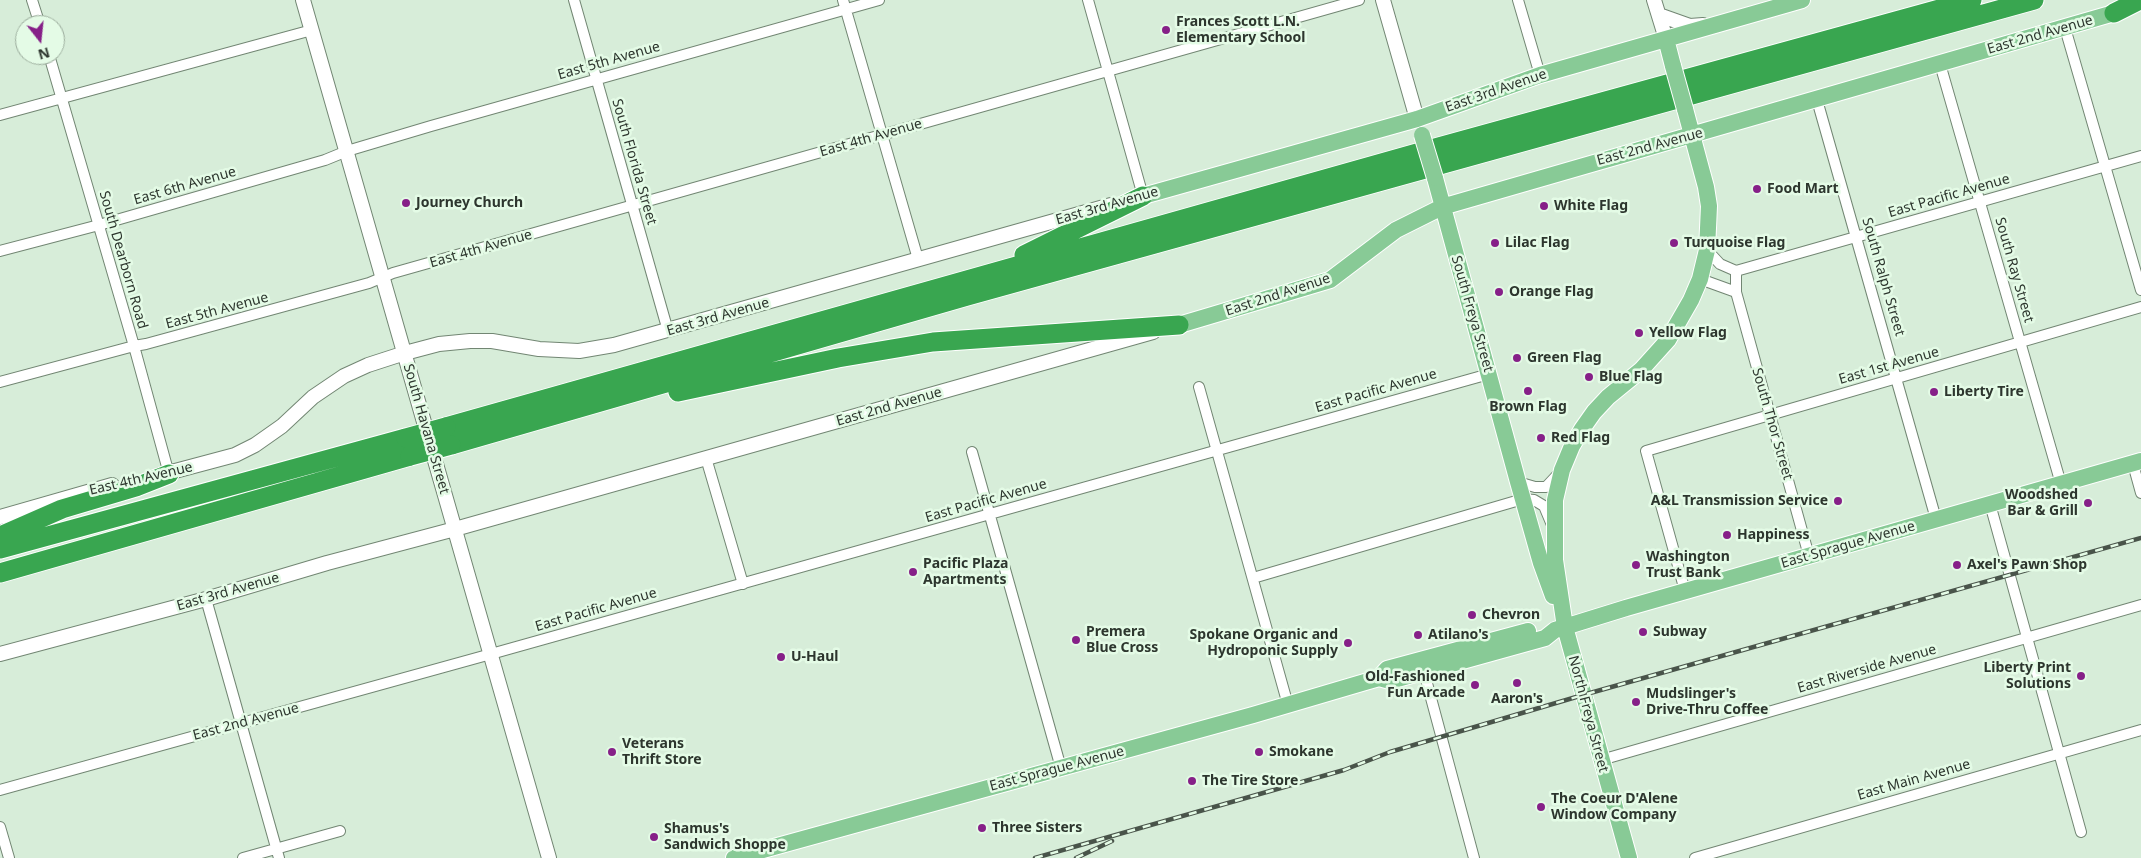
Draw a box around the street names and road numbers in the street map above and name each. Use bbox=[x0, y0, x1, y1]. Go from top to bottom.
street label: East 2nd Avenue bbox=[1985, 12, 2095, 58]
street label: East 5th Avenue bbox=[556, 38, 662, 84]
street label: East 3rd Avenue bbox=[1443, 66, 1549, 116]
street label: South Florida Street bbox=[608, 97, 660, 227]
street label: East 4th Avenue bbox=[818, 115, 924, 161]
street label: East 2nd Avenue bbox=[1595, 125, 1705, 169]
street label: East 6th Avenue bbox=[132, 163, 238, 209]
street label: East Pacific Avenue bbox=[1886, 171, 2012, 221]
street label: East 3rd Avenue bbox=[1054, 183, 1160, 229]
street label: South Dearborn Road bbox=[95, 189, 151, 331]
street label: South Ray Street bbox=[1991, 215, 2037, 325]
street label: South Ralph Street bbox=[1858, 216, 1908, 338]
street label: East 4th Avenue bbox=[428, 226, 534, 272]
street label: South Freya Street bbox=[1447, 254, 1497, 374]
street label: East 2nd Avenue bbox=[1224, 270, 1332, 320]
street label: East 5th Avenue bbox=[164, 289, 270, 333]
street label: East 3rd Avenue bbox=[665, 294, 771, 340]
street label: East 1st Avenue bbox=[1837, 344, 1941, 388]
street label: South Havana Street bbox=[399, 362, 453, 496]
street label: East Pacific Avenue bbox=[1313, 366, 1439, 416]
street label: South Thor Street bbox=[1748, 366, 1796, 482]
street label: East 2nd Avenue bbox=[834, 384, 944, 430]
street label: East 4th Avenue bbox=[88, 459, 194, 499]
street label: East Pacific Avenue bbox=[923, 476, 1049, 526]
street label: East Sprague Avenue bbox=[1779, 518, 1917, 572]
street label: East 3rd Avenue bbox=[175, 569, 281, 615]
street label: East Pacific Avenue bbox=[533, 585, 659, 635]
street label: East Riverside Avenue bbox=[1796, 641, 1938, 697]
street label: North Freya Street bbox=[1564, 654, 1612, 774]
street label: East 2nd Avenue bbox=[191, 700, 301, 744]
street label: East Sprague Avenue bbox=[988, 743, 1126, 795]
street label: East Main Avenue bbox=[1856, 756, 1972, 804]

